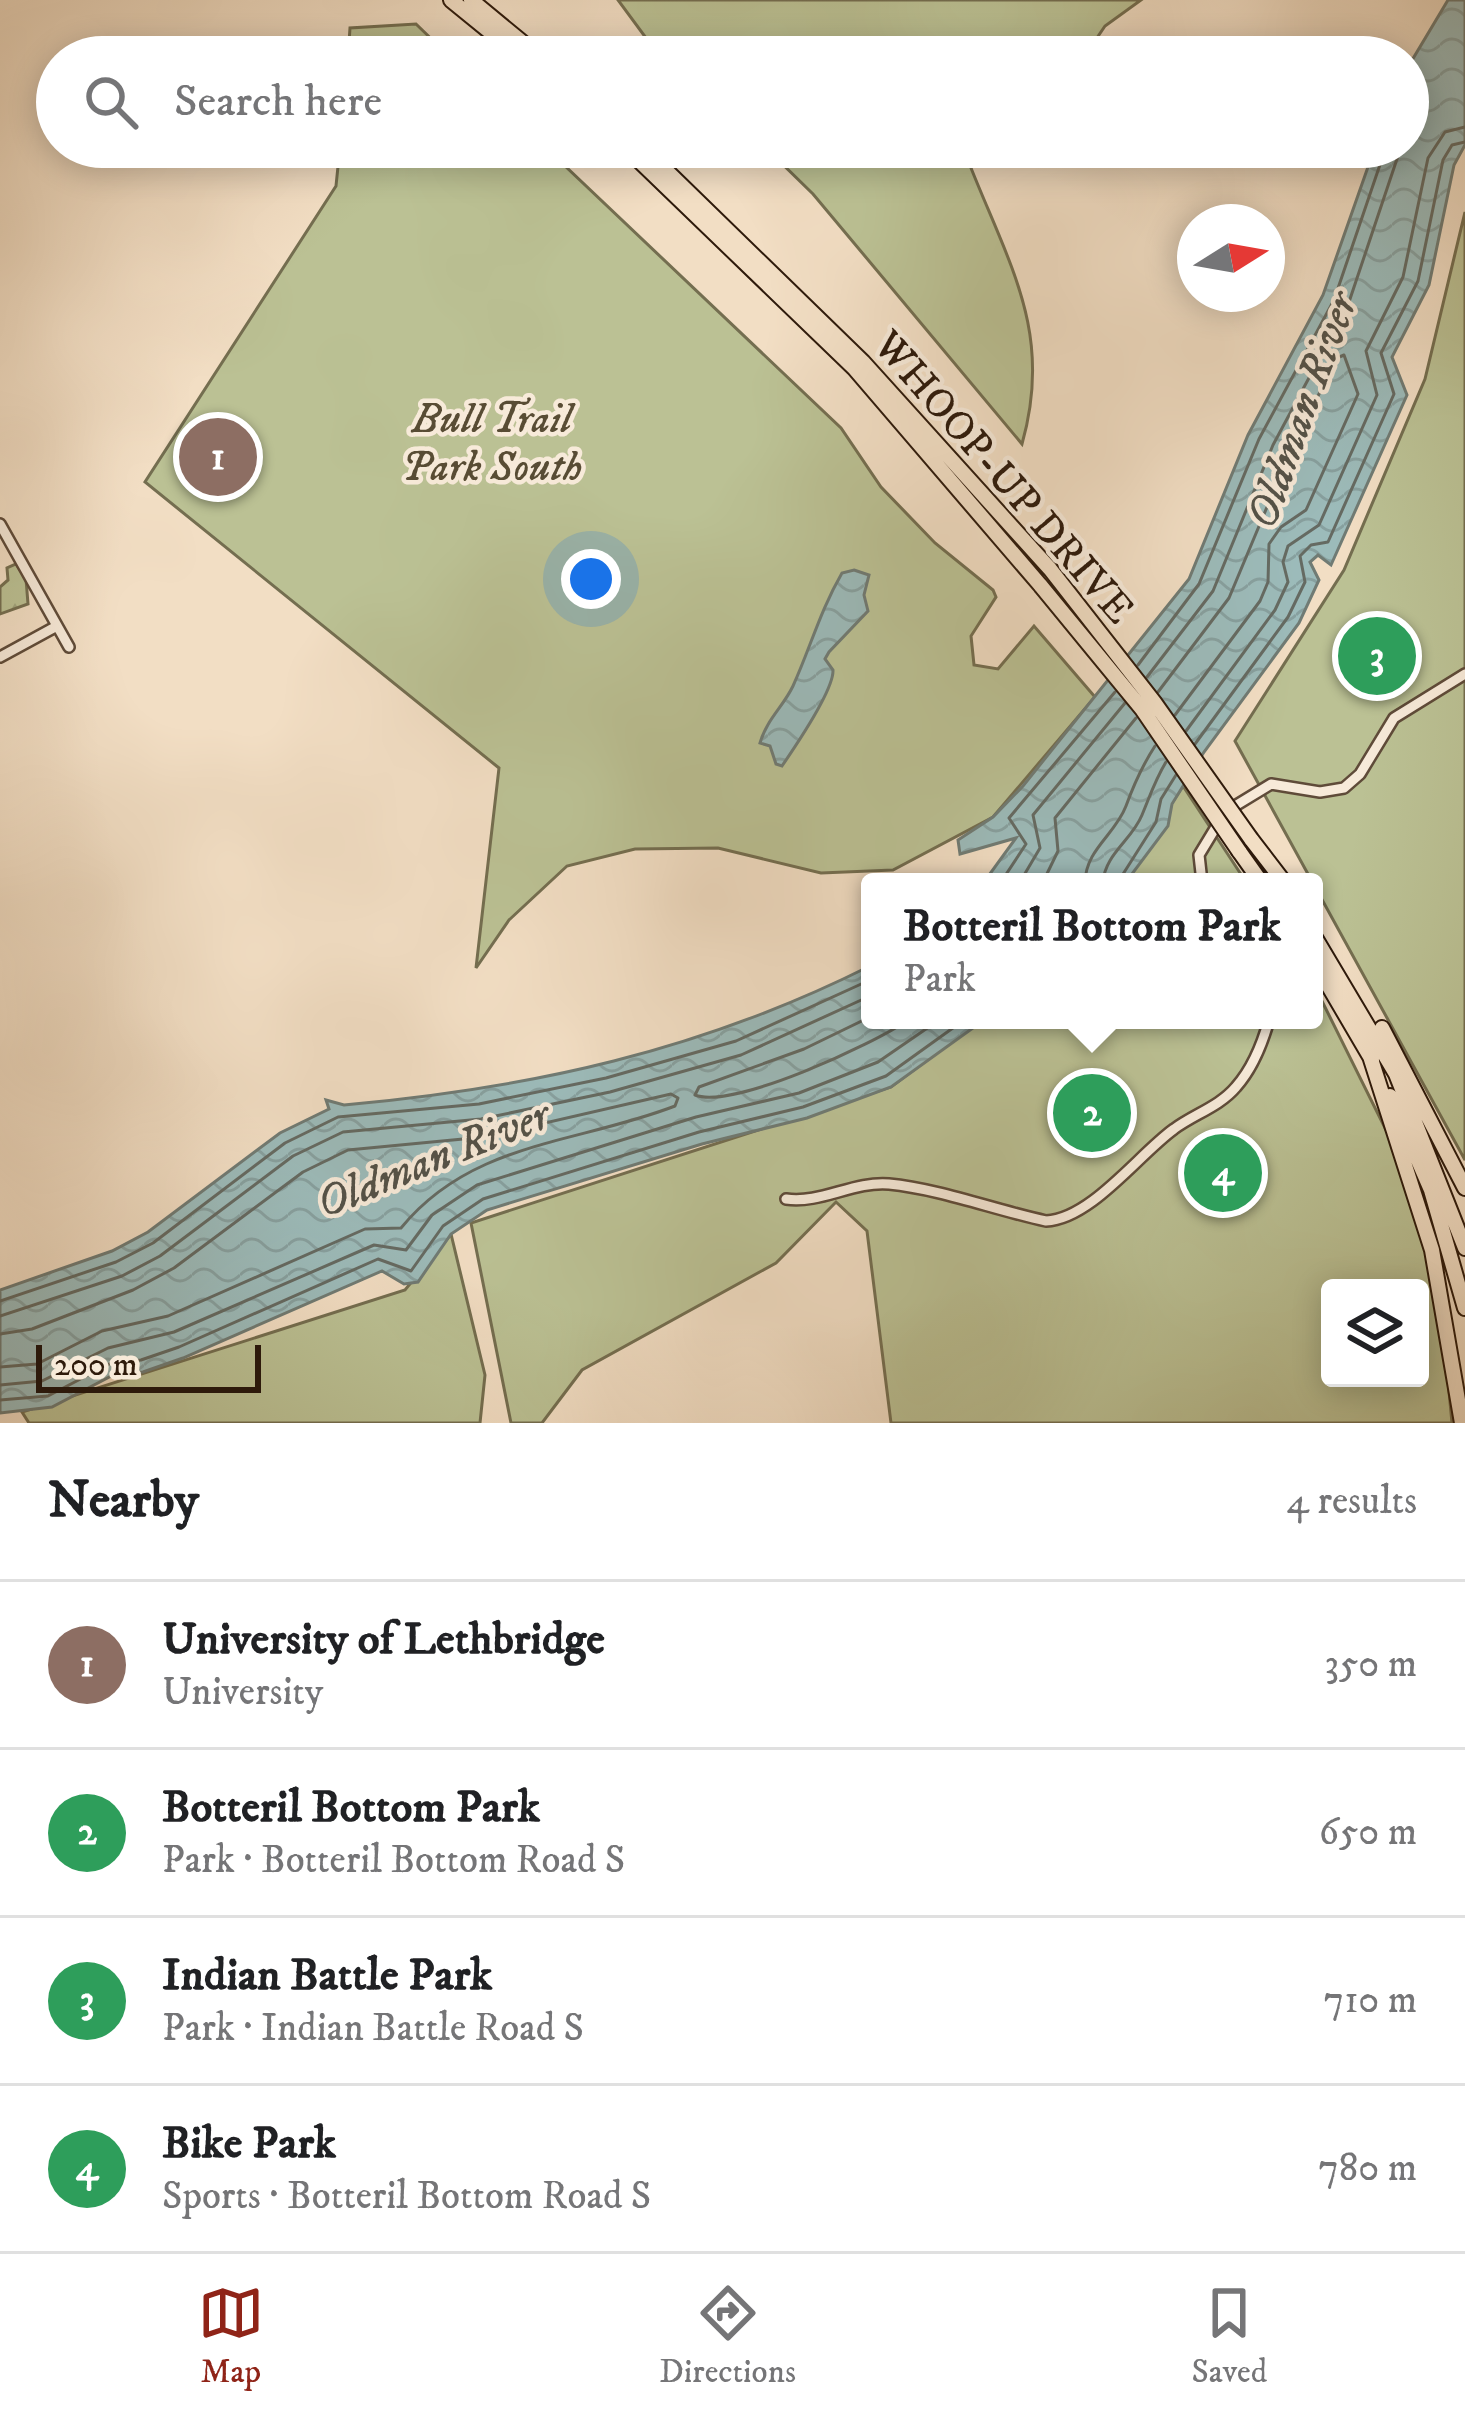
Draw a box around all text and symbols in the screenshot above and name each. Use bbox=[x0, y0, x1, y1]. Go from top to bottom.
search box bbox=[36, 36, 1429, 168]
icon: search bbox=[78, 69, 144, 135]
text: Search here bbox=[174, 74, 382, 130]
north arrow bbox=[1177, 204, 1285, 312]
water label: Oldman River bbox=[1234, 283, 1372, 536]
street label: WHOOP-UP DRIVE bbox=[860, 320, 1144, 635]
park label: Bull Trail Park South bbox=[401, 394, 583, 494]
pin: 1 bbox=[179, 412, 257, 502]
your location bbox=[561, 549, 621, 609]
pin: 3 bbox=[1338, 611, 1416, 701]
popup bbox=[861, 873, 1323, 1029]
text: Botteril Bottom Park bbox=[903, 899, 1281, 955]
text: Park bbox=[903, 955, 976, 1004]
pin: 2 bbox=[1053, 1068, 1131, 1158]
water label: Oldman River bbox=[308, 1087, 561, 1232]
pin: 4 bbox=[1184, 1128, 1262, 1218]
map controls bbox=[1321, 1279, 1429, 1387]
button: layers bbox=[1321, 1279, 1429, 1387]
scale bar bbox=[36, 1339, 261, 1392]
text: 200 m bbox=[54, 1345, 138, 1386]
text: Nearby bbox=[48, 1469, 199, 1533]
text: 4 results bbox=[1287, 1477, 1417, 1526]
text: University of Lethbridge bbox=[162, 1612, 605, 1668]
text: 1 bbox=[80, 1640, 94, 1689]
text: 350 m bbox=[1324, 1640, 1417, 1689]
text: University bbox=[162, 1668, 323, 1717]
text: Botteril Bottom Park bbox=[162, 1780, 540, 1836]
text: 2 bbox=[77, 1808, 97, 1857]
text: 650 m bbox=[1319, 1808, 1417, 1857]
text: Park · Botteril Bottom Road S bbox=[162, 1836, 625, 1885]
text: Indian Battle Park bbox=[162, 1948, 492, 2004]
text: 3 bbox=[80, 1976, 94, 2025]
text: 710 m bbox=[1324, 1976, 1417, 2025]
text: Park · Indian Battle Road S bbox=[162, 2004, 584, 2053]
text: Bike Park bbox=[162, 2116, 336, 2172]
text: 4 bbox=[76, 2144, 98, 2193]
text: 780 m bbox=[1318, 2144, 1417, 2193]
text: Sports · Botteril Bottom Road S bbox=[162, 2172, 651, 2221]
tab: Map bbox=[198, 2280, 264, 2393]
tab: Directions bbox=[659, 2280, 796, 2393]
tab: Saved bbox=[1191, 2280, 1267, 2393]

